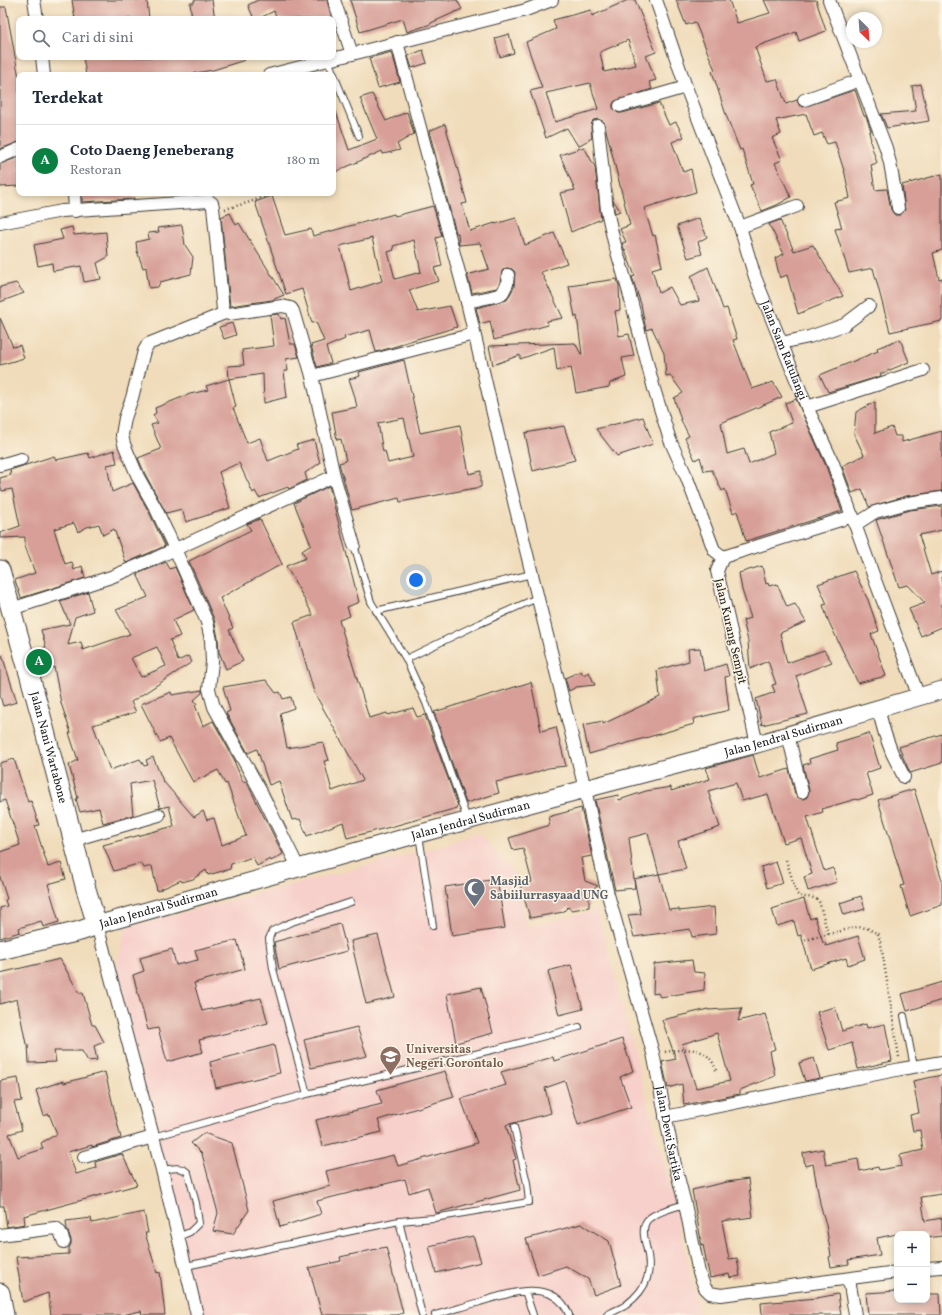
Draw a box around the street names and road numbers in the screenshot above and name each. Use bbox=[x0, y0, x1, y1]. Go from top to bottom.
street label: Jalan Sam Ratulangi bbox=[756, 298, 811, 403]
street label: Jalan Kurang Sempit bbox=[710, 577, 750, 686]
street label: Jalan Nani Wartabone bbox=[26, 690, 70, 806]
street label: Jalan Jendral Sudirman bbox=[723, 712, 845, 761]
street label: Jalan Jendral Sudirman bbox=[410, 797, 532, 845]
street label: Jalan Jendral Sudirman bbox=[98, 884, 220, 933]
street label: Jalan Dewi Sartika bbox=[651, 1085, 686, 1183]

